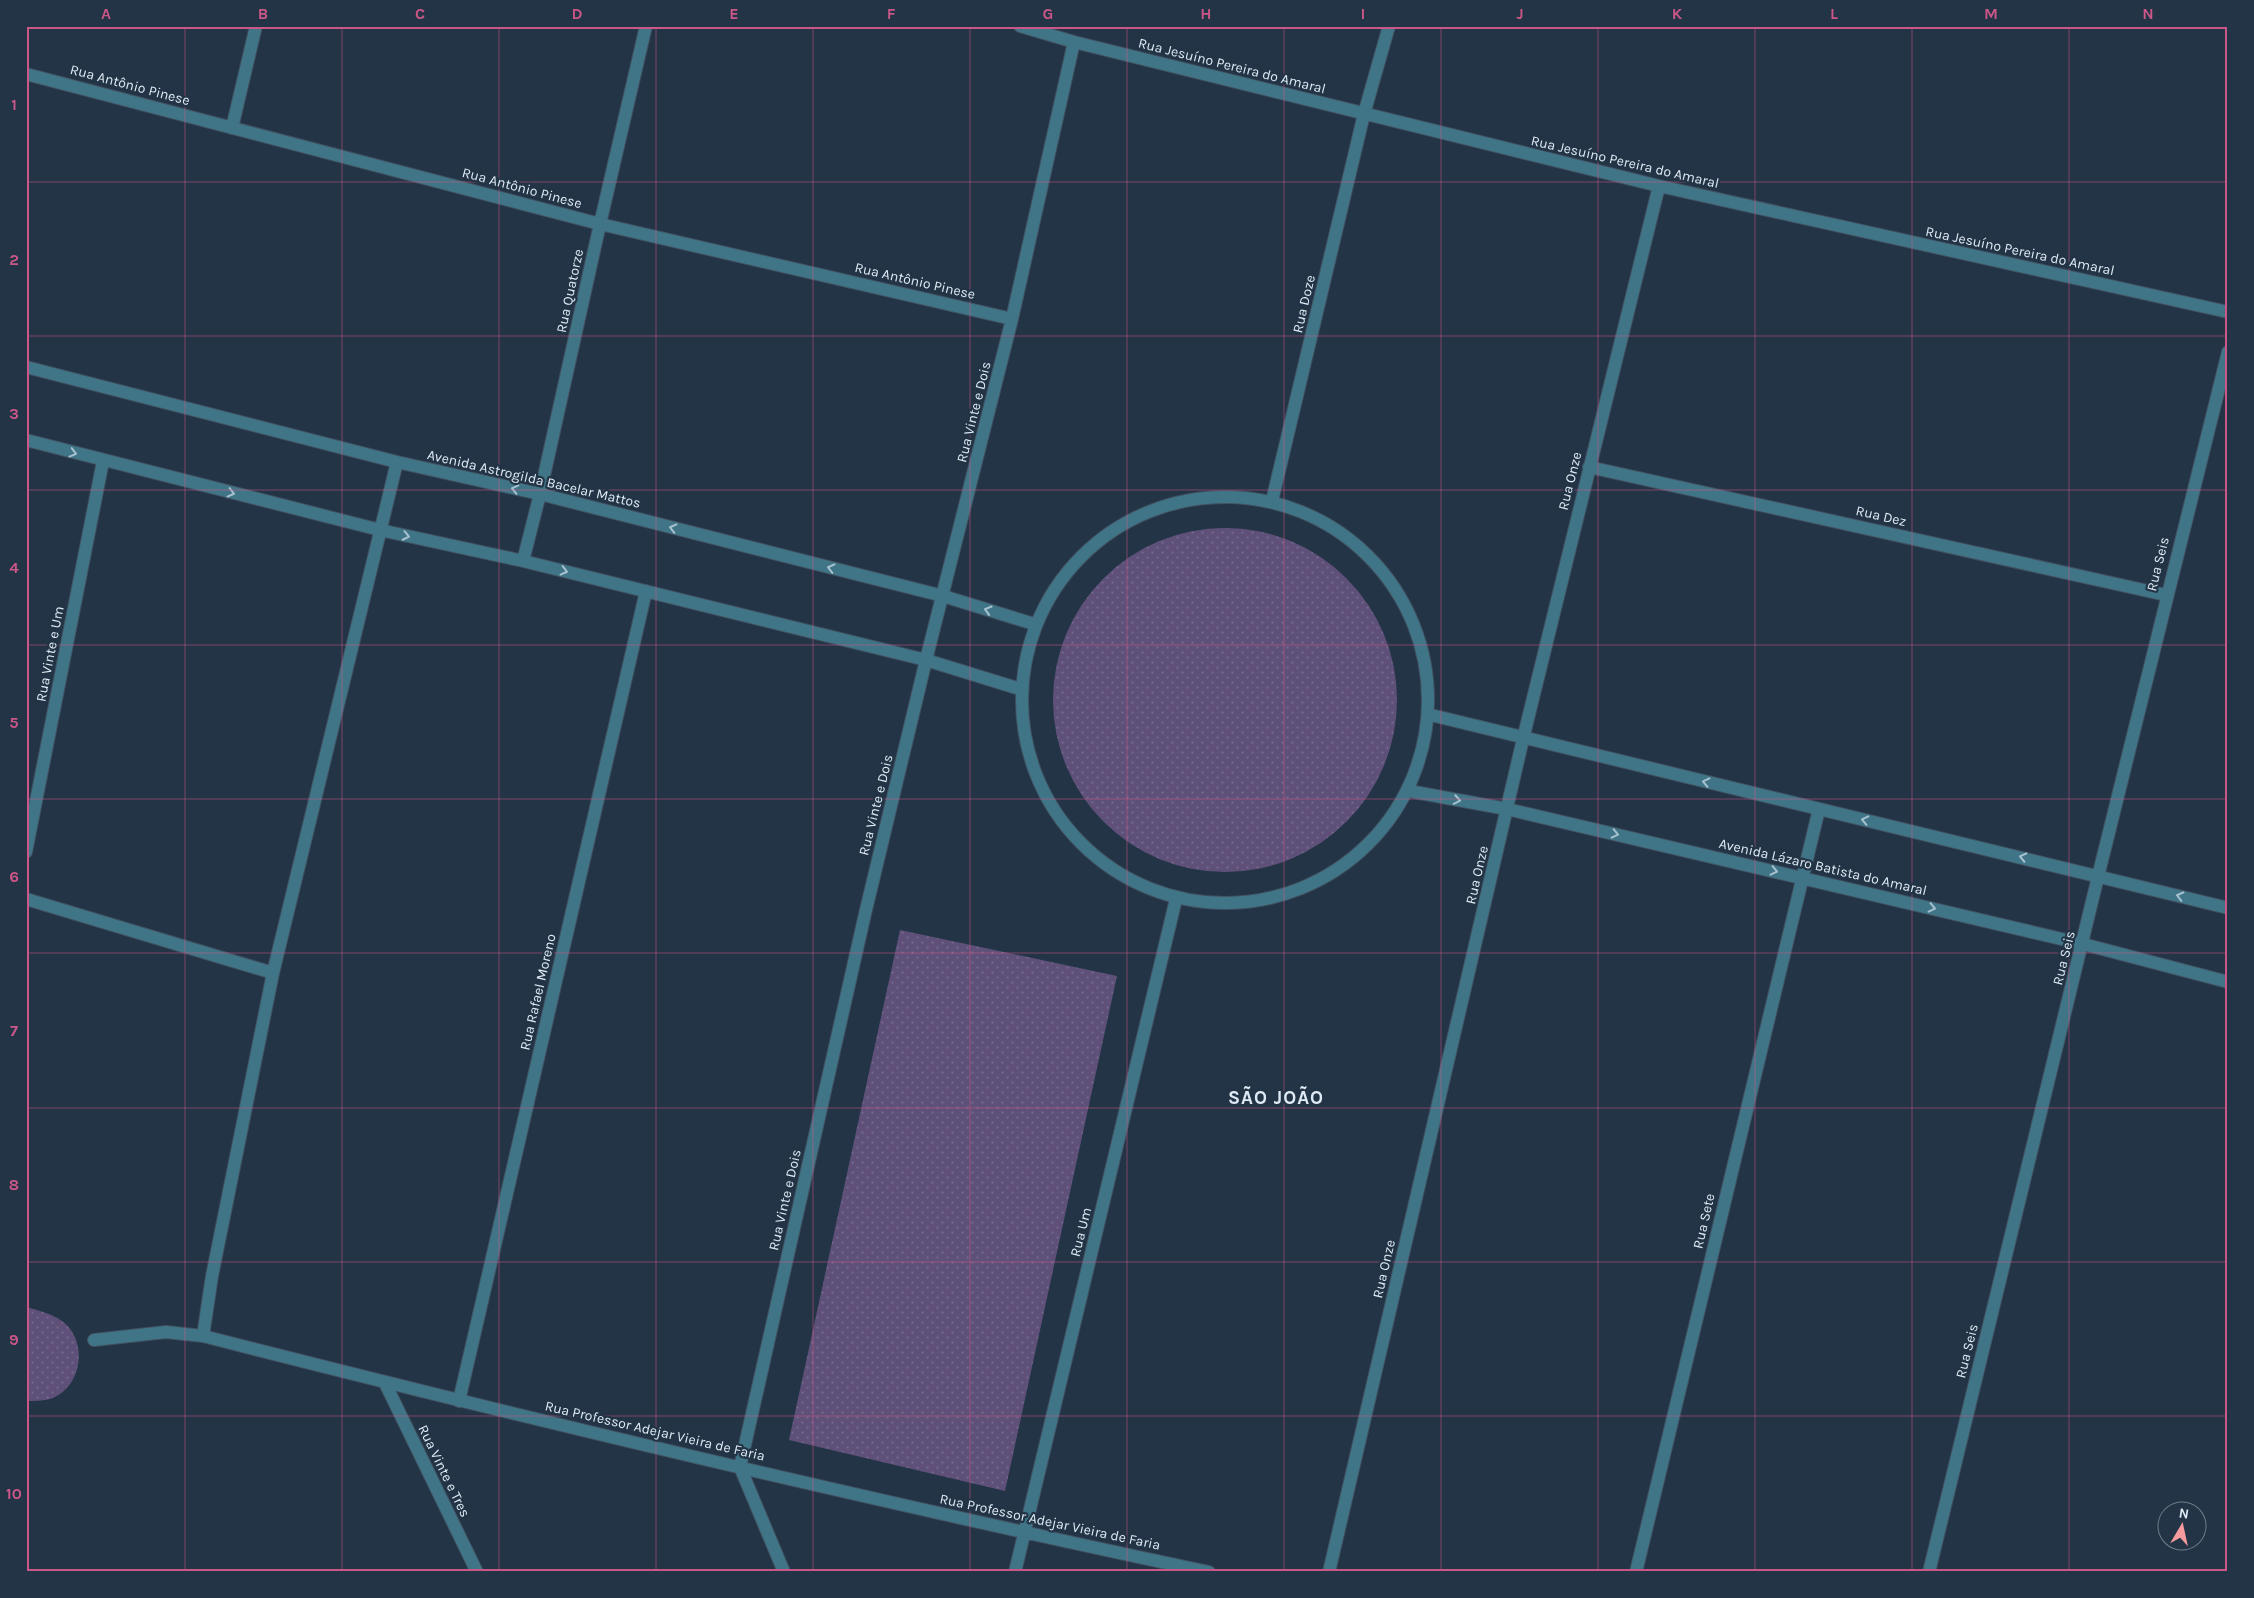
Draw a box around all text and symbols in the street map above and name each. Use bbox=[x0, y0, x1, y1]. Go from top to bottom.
text: A bbox=[101, 4, 111, 23]
text: B bbox=[258, 4, 268, 23]
text: C bbox=[415, 4, 425, 23]
text: D bbox=[572, 4, 583, 23]
text: E bbox=[729, 4, 739, 23]
text: F bbox=[887, 4, 896, 23]
text: G bbox=[1043, 4, 1053, 23]
text: H bbox=[1200, 4, 1212, 23]
text: I bbox=[1361, 4, 1365, 23]
text: J bbox=[1516, 4, 1524, 23]
text: K bbox=[1672, 4, 1683, 23]
text: L bbox=[1830, 4, 1838, 23]
text: M bbox=[1984, 4, 1998, 23]
text: N bbox=[2142, 4, 2154, 23]
street label: Rua Jesuíno Pereira do Amaral bbox=[1136, 34, 1328, 98]
street label: Rua Antônio Pinese bbox=[68, 61, 192, 109]
text: 1 bbox=[11, 95, 17, 114]
street label: Rua Jesuíno Pereira do Amaral bbox=[1529, 132, 1721, 192]
street label: Rua Antônio Pinese bbox=[460, 164, 584, 212]
street label: Rua Jesuíno Pereira do Amaral bbox=[1924, 223, 2116, 279]
street label: Rua Quatorze bbox=[553, 248, 587, 334]
text: 2 bbox=[9, 250, 19, 269]
street label: Rua Antônio Pinese bbox=[853, 259, 977, 303]
street label: Rua Doze bbox=[1289, 273, 1319, 335]
street label: Rua Vinte e Dois bbox=[953, 360, 995, 464]
text: 3 bbox=[9, 404, 19, 423]
street label: Avenida Astrogilda Bacelar Mattos bbox=[426, 446, 642, 512]
one-way arrow bbox=[69, 447, 78, 458]
street label: Rua Onze bbox=[1555, 450, 1585, 512]
one-way arrow bbox=[511, 484, 520, 495]
one-way arrow bbox=[226, 487, 235, 498]
street label: Rua Dez bbox=[1854, 502, 1908, 530]
one-way arrow bbox=[669, 523, 678, 534]
one-way arrow bbox=[401, 530, 410, 541]
street label: Rua Seis bbox=[2143, 535, 2173, 593]
text: 4 bbox=[9, 558, 19, 577]
one-way arrow bbox=[826, 563, 835, 574]
one-way arrow bbox=[560, 565, 569, 576]
street label: Rua Vinte e Um bbox=[32, 605, 68, 703]
one-way arrow bbox=[984, 605, 992, 615]
text: 5 bbox=[9, 713, 19, 732]
street label: Rua Vinte e Dois bbox=[855, 753, 897, 857]
one-way arrow bbox=[1702, 777, 1711, 788]
one-way arrow bbox=[1452, 794, 1461, 804]
one-way arrow bbox=[1860, 815, 1869, 826]
one-way arrow bbox=[1611, 828, 1620, 839]
street label: Avenida Lázaro Batista do Amaral bbox=[1717, 835, 1929, 899]
street label: Rua Onze bbox=[1462, 844, 1492, 906]
one-way arrow bbox=[2018, 852, 2027, 863]
one-way arrow bbox=[1769, 865, 1778, 876]
text: 6 bbox=[9, 867, 19, 886]
one-way arrow bbox=[2176, 891, 2185, 902]
one-way arrow bbox=[1927, 902, 1936, 913]
street label: Rua Seis bbox=[2049, 929, 2079, 987]
street label: Rua Rafael Moreno bbox=[516, 932, 560, 1052]
text: 7 bbox=[10, 1021, 18, 1040]
district label: SÃO JOÃO bbox=[1228, 1086, 1324, 1109]
street label: Rua Vinte e Dois bbox=[765, 1148, 805, 1252]
text: 8 bbox=[9, 1175, 19, 1194]
street label: Rua Sete bbox=[1689, 1192, 1719, 1250]
street label: Rua Um bbox=[1067, 1206, 1095, 1258]
street label: Rua Onze bbox=[1369, 1238, 1399, 1300]
street label: Rua Seis bbox=[1952, 1322, 1982, 1380]
text: 9 bbox=[9, 1330, 19, 1349]
street label: Rua Professor Adejar Vieira de Faria bbox=[543, 1397, 767, 1465]
street label: Rua Vinte e Tres bbox=[414, 1422, 474, 1520]
text: 10 bbox=[6, 1484, 22, 1503]
street label: Rua Professor Adejar Vieira de Faria bbox=[938, 1490, 1162, 1554]
north arrow bbox=[2156, 1500, 2206, 1550]
text: N bbox=[2178, 1504, 2190, 1523]

